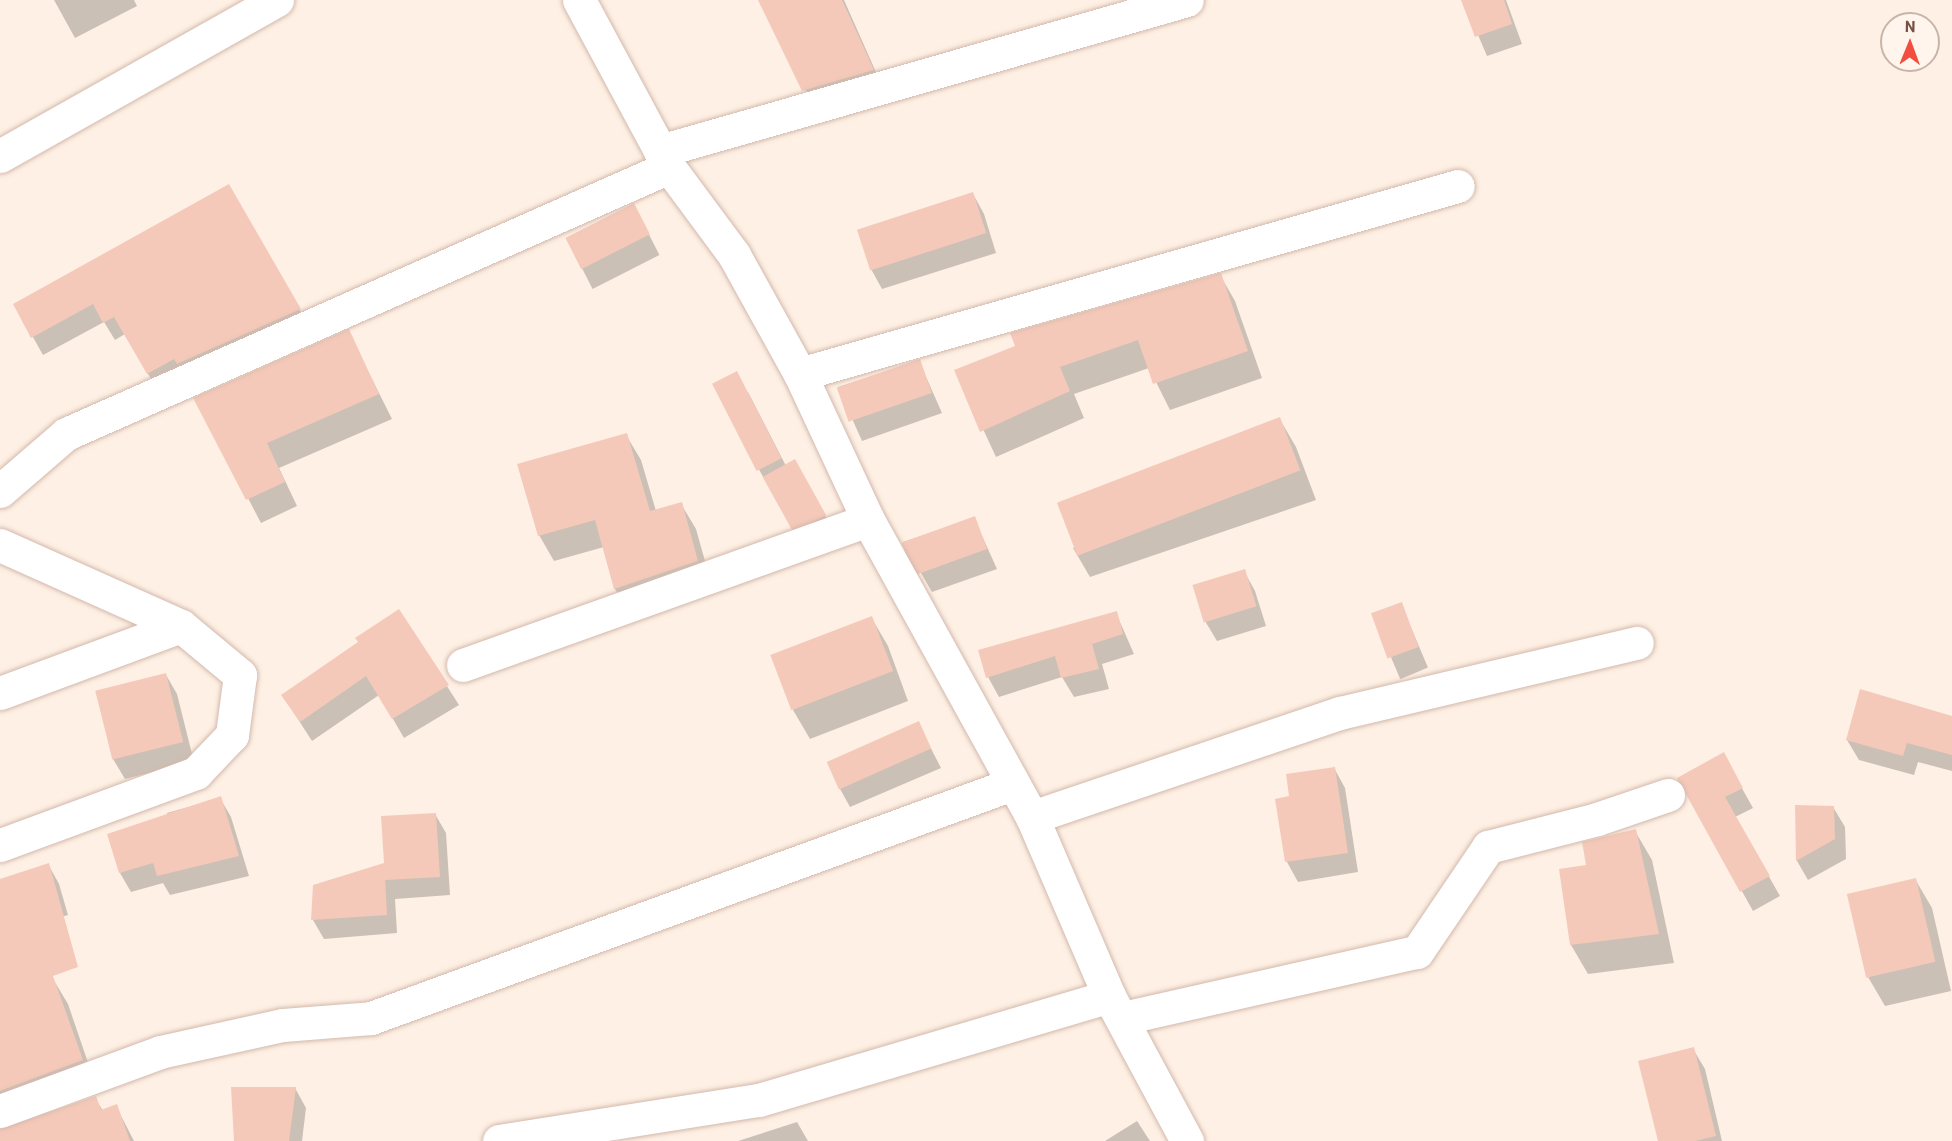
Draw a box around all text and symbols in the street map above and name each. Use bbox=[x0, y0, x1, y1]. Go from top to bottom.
north arrow bbox=[1880, 12, 1940, 72]
text: N bbox=[1905, 16, 1916, 35]

